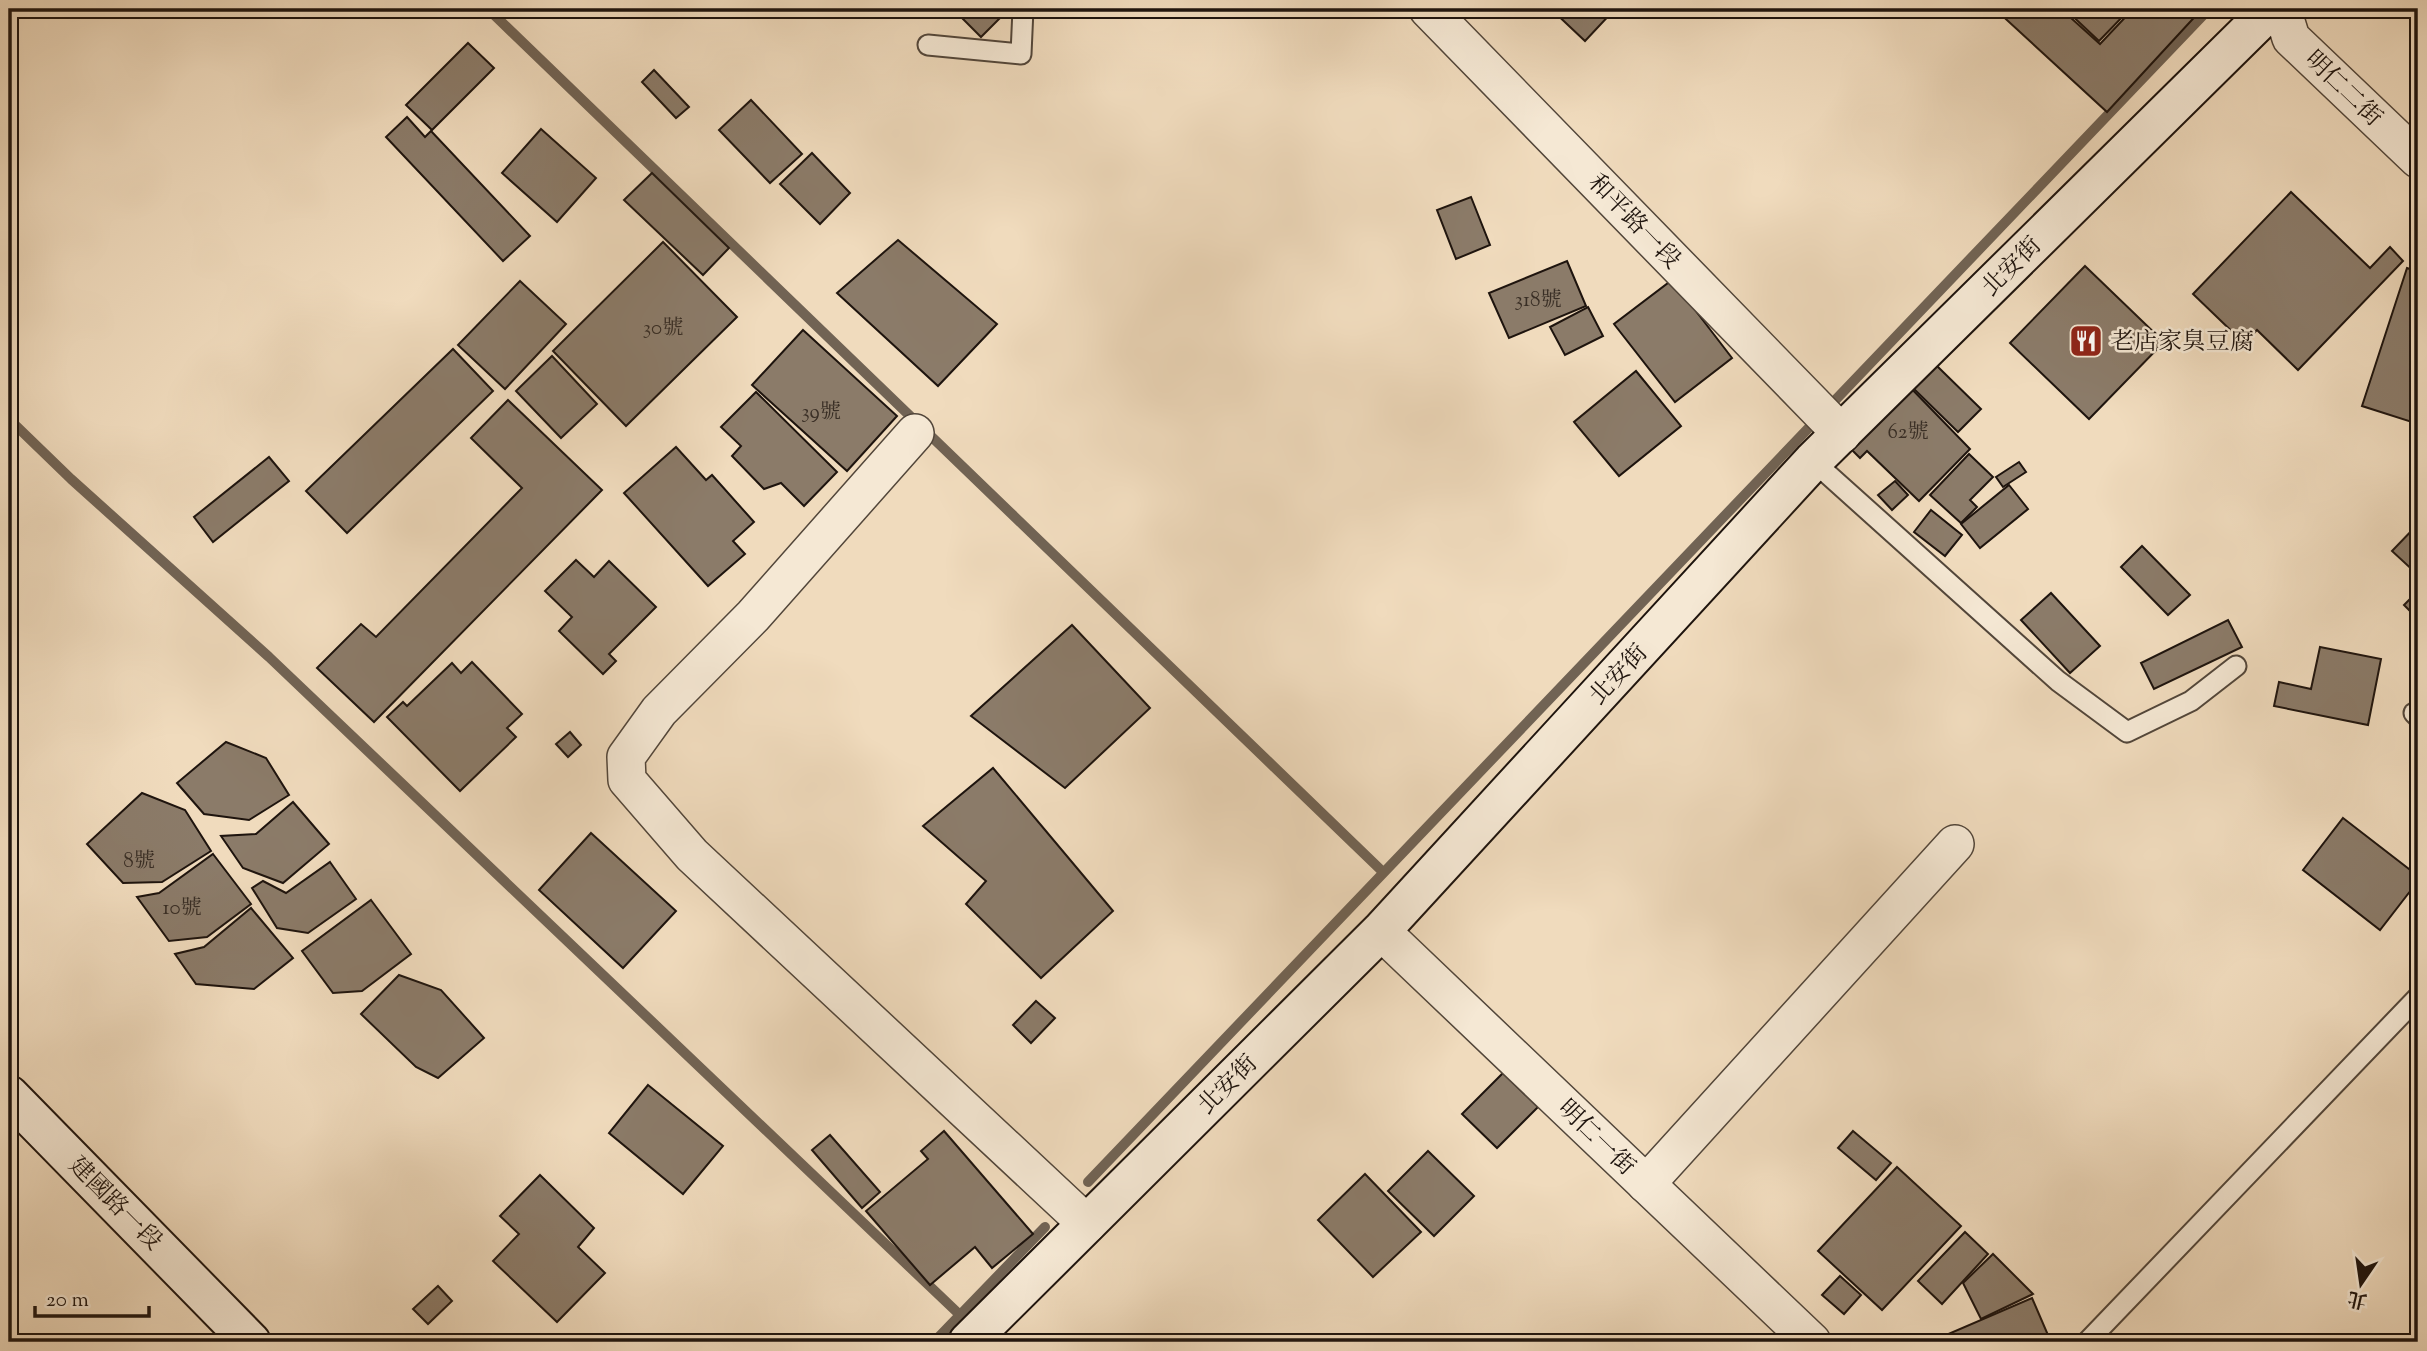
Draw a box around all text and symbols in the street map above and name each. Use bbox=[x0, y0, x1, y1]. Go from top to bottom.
street label: 明仁二街 bbox=[2296, 44, 2389, 135]
street label: 和平路一段 bbox=[1580, 167, 1687, 277]
street label: 北安街 bbox=[1975, 230, 2050, 305]
house number: 318號 bbox=[1514, 286, 1562, 316]
house number: 30號 bbox=[643, 314, 683, 344]
restaurant icon: 老店家臭豆腐 bbox=[2067, 322, 2105, 360]
place label: 老店家臭豆腐 bbox=[2110, 326, 2254, 360]
house number: 39號 bbox=[801, 398, 841, 428]
house number: 62號 bbox=[1887, 418, 1929, 448]
street label: 北安街 bbox=[1582, 637, 1656, 713]
house number: 8號 bbox=[123, 847, 155, 877]
house number: 10號 bbox=[162, 894, 202, 924]
street label: 北安街 bbox=[1191, 1048, 1266, 1123]
street label: 明仁一街 bbox=[1549, 1093, 1642, 1184]
street label: 建國路一段 bbox=[60, 1150, 169, 1259]
north arrow bbox=[2326, 1250, 2396, 1320]
scale bar bbox=[35, 1274, 149, 1318]
text: 北 bbox=[2345, 1283, 2370, 1313]
text: 20 m bbox=[46, 1286, 89, 1316]

